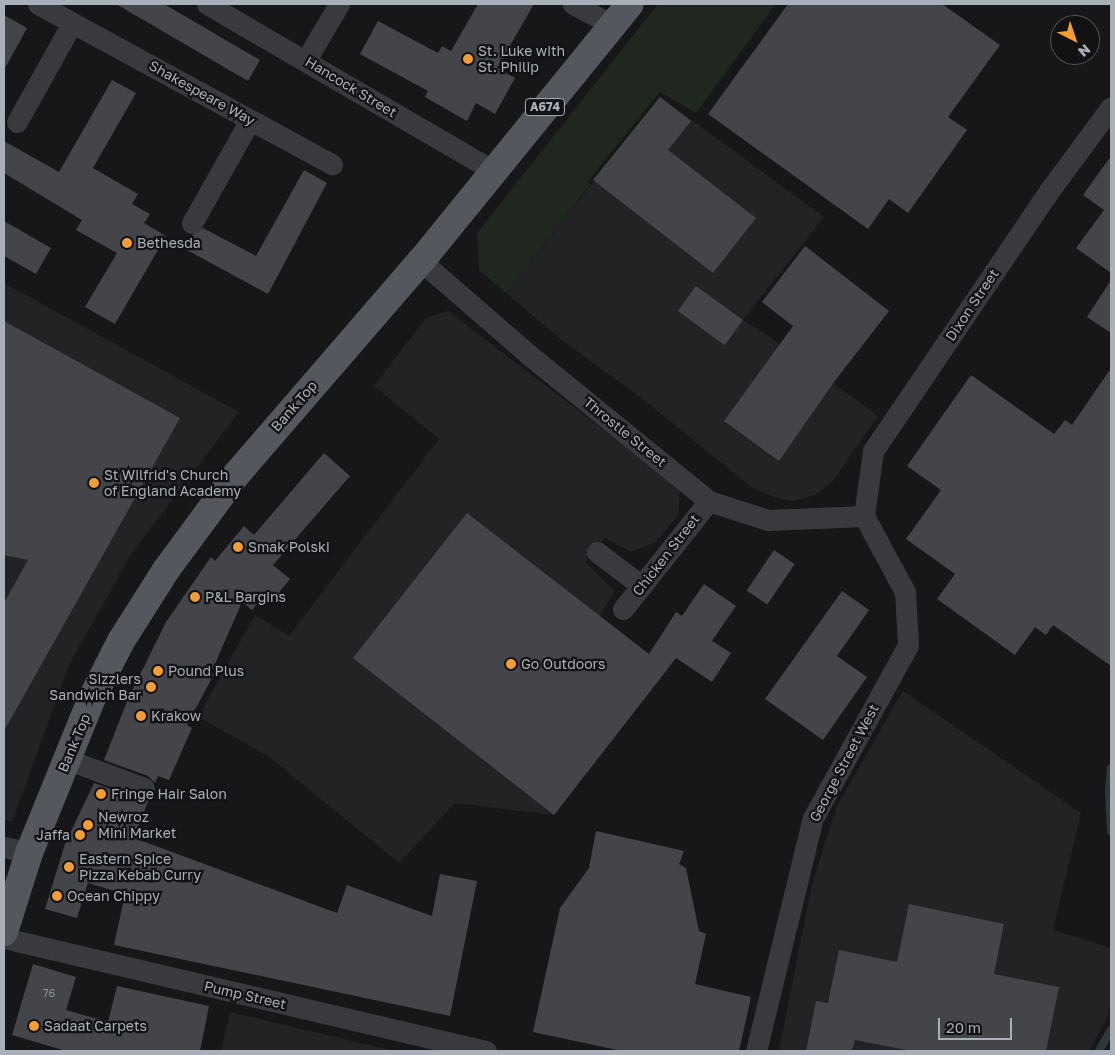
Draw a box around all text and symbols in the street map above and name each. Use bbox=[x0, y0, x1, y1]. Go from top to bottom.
north arrow bbox=[1050, 15, 1100, 65]
text: N bbox=[1075, 41, 1094, 61]
place label: St. Luke with St. Philip bbox=[478, 43, 565, 75]
street label: Hancock Street bbox=[302, 53, 400, 121]
marker: St. Luke with St. Philip bbox=[462, 53, 474, 65]
street label: Shakespeare Way bbox=[146, 57, 258, 129]
road number: A674 bbox=[524, 98, 566, 116]
place label: Bethesda bbox=[137, 235, 201, 251]
marker: Bethesda bbox=[121, 237, 133, 249]
street label: Dixon Street bbox=[942, 266, 1002, 344]
street label: Bank Top bbox=[267, 377, 321, 435]
street label: Throstle Street bbox=[580, 394, 670, 470]
place label: St Wilfrid's Church of England Academy bbox=[104, 467, 241, 500]
marker: St Wilfrid's Church of England Academy bbox=[88, 477, 100, 489]
street label: Chicken Street bbox=[629, 511, 703, 599]
place label: Smak Polski bbox=[248, 539, 330, 555]
marker: Smak Polski bbox=[232, 541, 244, 553]
place label: P&L Bargins bbox=[205, 589, 286, 605]
marker: P&L Bargins bbox=[189, 591, 201, 603]
place label: Go Outdoors bbox=[521, 656, 605, 672]
marker: Go Outdoors bbox=[505, 658, 517, 670]
place label: Pound Plus bbox=[168, 663, 244, 679]
marker: Pound Plus bbox=[152, 665, 164, 677]
place label: Sizzlers Sandwich Bar bbox=[49, 671, 141, 704]
marker: Sizzlers Sandwich Bar bbox=[145, 681, 157, 693]
street label: George Street West bbox=[806, 701, 882, 825]
place label: Krakow bbox=[151, 708, 201, 724]
marker: Krakow bbox=[135, 710, 147, 722]
street label: Bank Top bbox=[54, 711, 94, 775]
place label: Fringe Hair Salon bbox=[111, 786, 227, 802]
marker: Fringe Hair Salon bbox=[95, 788, 107, 800]
place label: Newroz Mini Market bbox=[98, 809, 176, 842]
marker: Newroz Mini Market bbox=[82, 819, 94, 831]
place label: Jaffa bbox=[36, 827, 70, 843]
marker: Jaffa bbox=[74, 829, 86, 841]
place label: Eastern Spice Pizza Kebab Curry bbox=[79, 851, 201, 884]
marker: Eastern Spice Pizza Kebab Curry bbox=[63, 861, 75, 873]
place label: Ocean Chippy bbox=[67, 888, 160, 904]
marker: Ocean Chippy bbox=[51, 890, 63, 902]
street label: Pump Street bbox=[202, 977, 288, 1013]
house number: 76 bbox=[43, 986, 55, 1000]
scale bar bbox=[940, 1008, 1014, 1040]
place label: Sadaat Carpets bbox=[44, 1018, 147, 1034]
text: 20 m bbox=[946, 1018, 981, 1036]
marker: Sadaat Carpets bbox=[28, 1020, 40, 1032]

